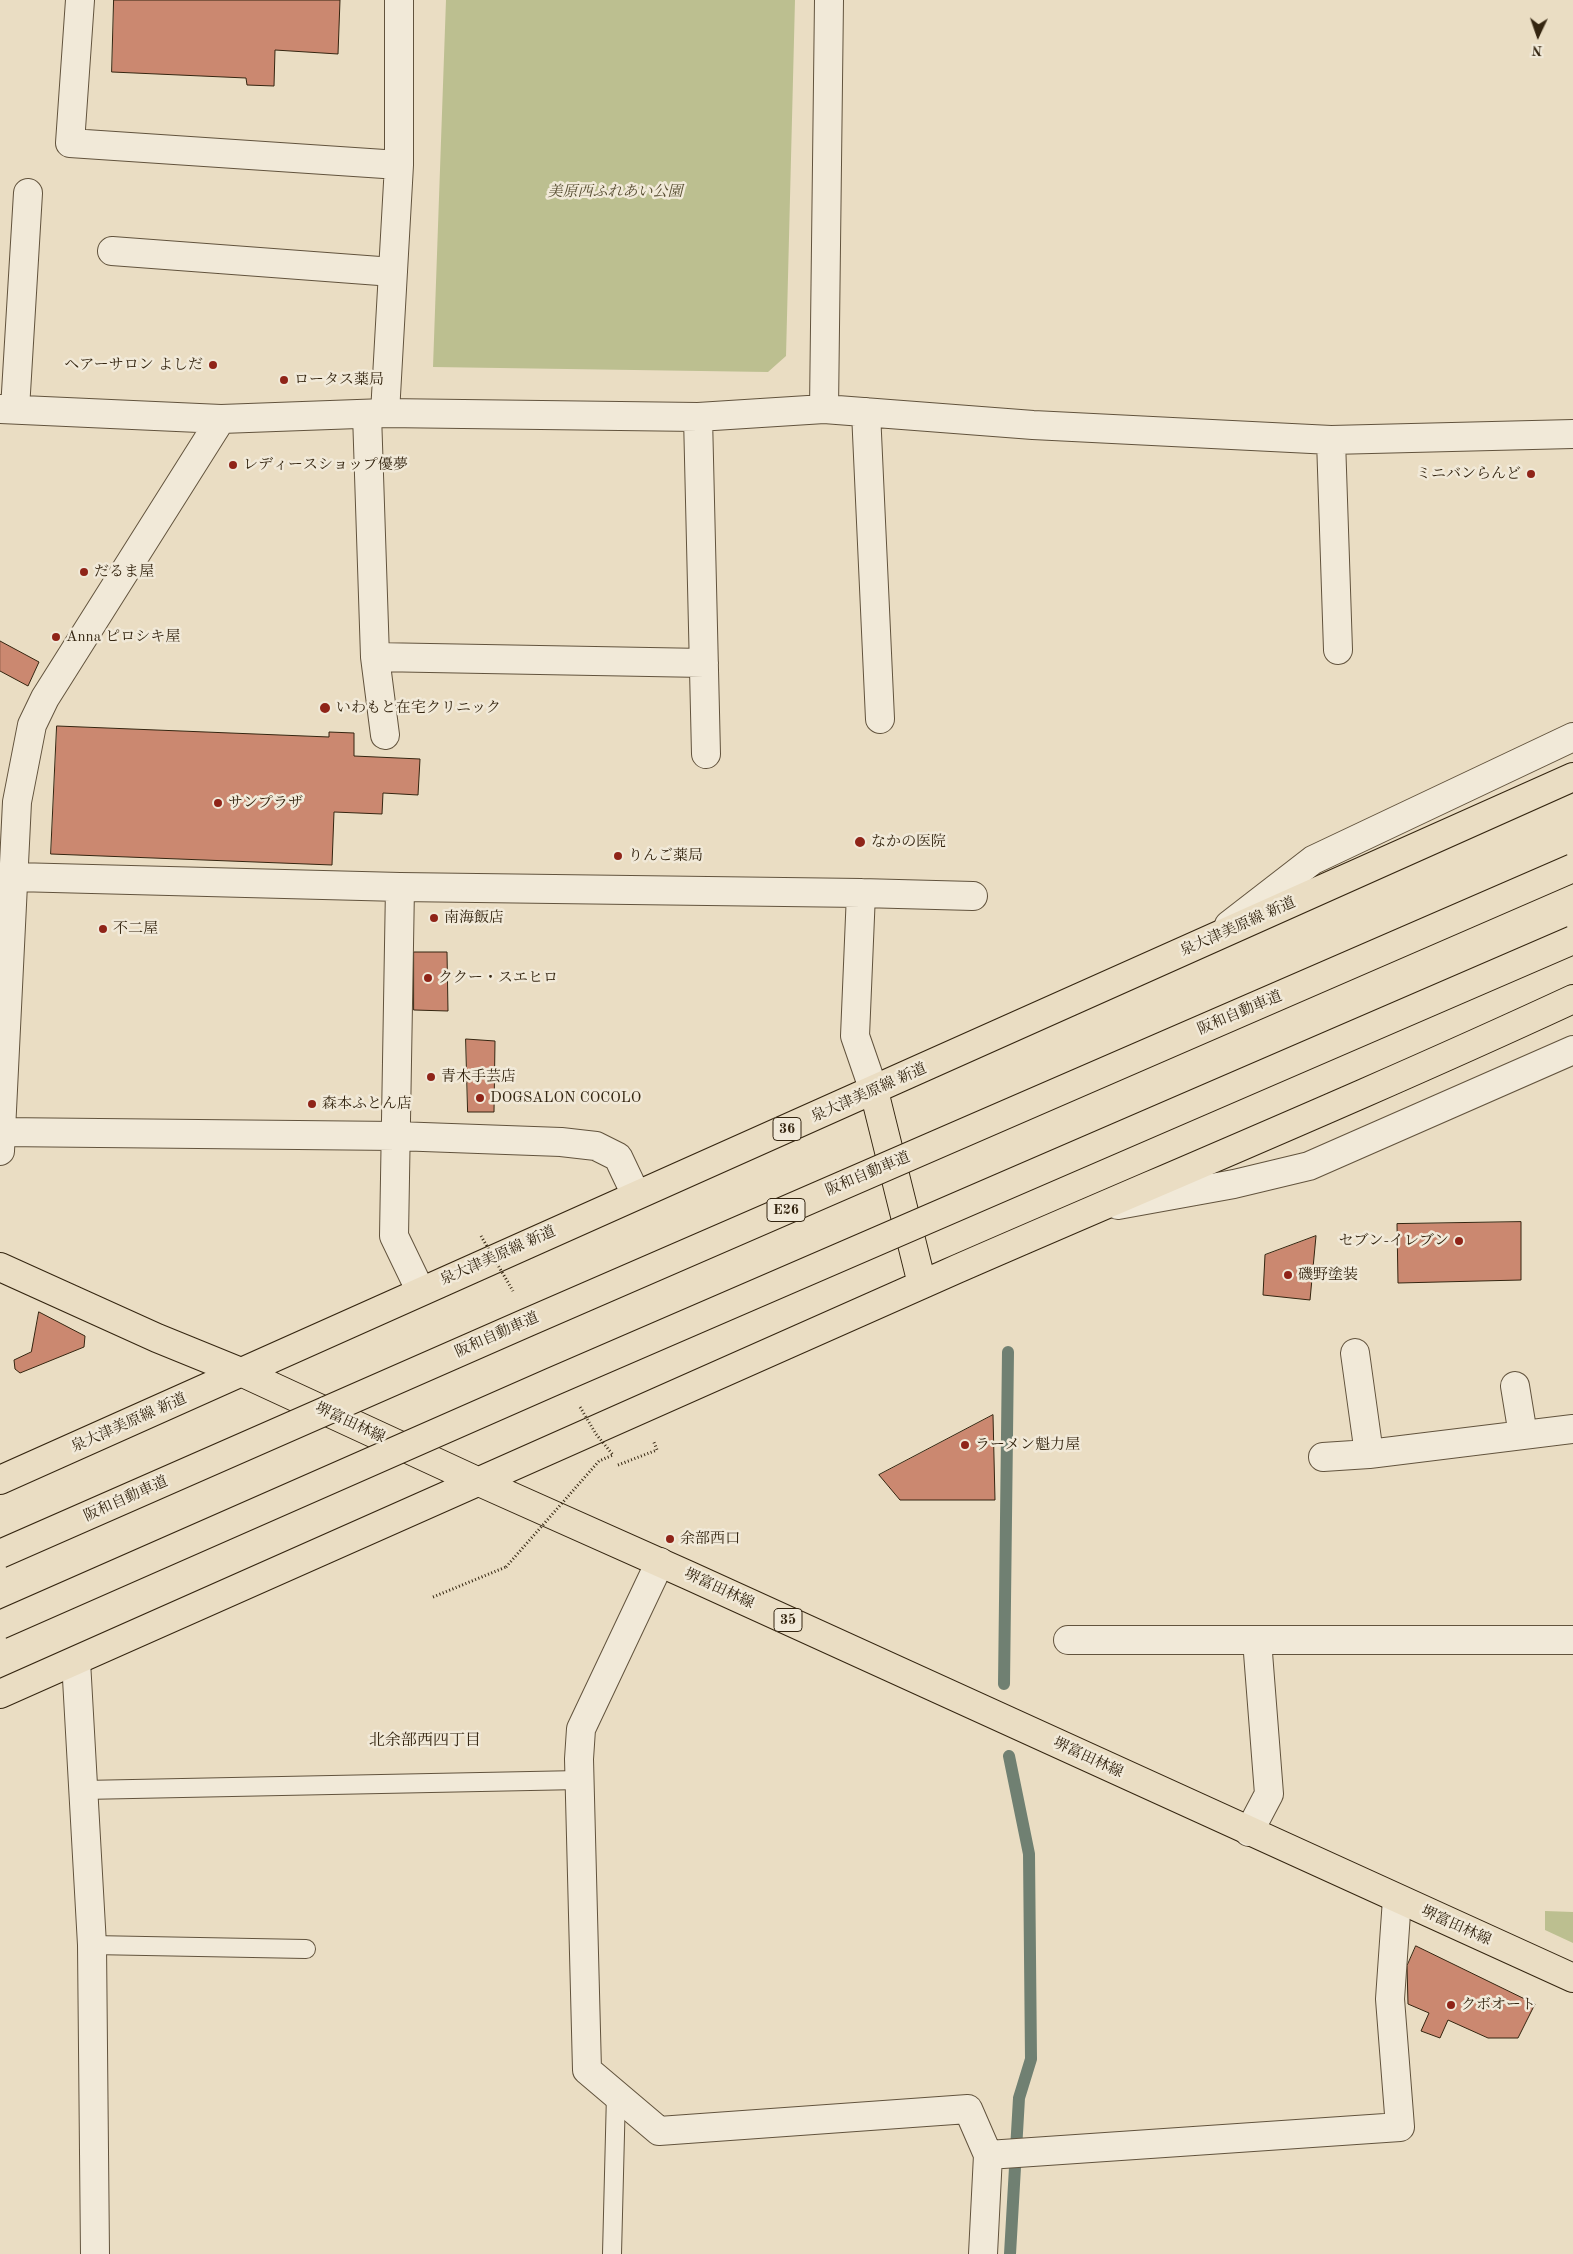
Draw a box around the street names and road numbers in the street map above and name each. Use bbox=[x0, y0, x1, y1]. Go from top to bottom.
street label: 泉大津美原線 新道 bbox=[1178, 894, 1298, 960]
street label: 阪和自動車道 bbox=[1195, 987, 1285, 1039]
street label: 泉大津美原線 新道 bbox=[809, 1060, 929, 1126]
road number: 36 bbox=[773, 1118, 801, 1140]
street label: 阪和自動車道 bbox=[823, 1148, 913, 1200]
road number: E26 bbox=[767, 1198, 805, 1222]
street label: 泉大津美原線 新道 bbox=[438, 1223, 558, 1289]
street label: 阪和自動車道 bbox=[452, 1308, 542, 1362]
street label: 泉大津美原線 新道 bbox=[69, 1390, 189, 1456]
street label: 堺富田林線 bbox=[312, 1399, 388, 1447]
street label: 阪和自動車道 bbox=[81, 1472, 171, 1526]
street label: 堺富田林線 bbox=[681, 1565, 757, 1613]
road number: 35 bbox=[774, 1608, 802, 1632]
street label: 堺富田林線 bbox=[1050, 1734, 1126, 1782]
street label: 堺富田林線 bbox=[1418, 1903, 1494, 1949]

